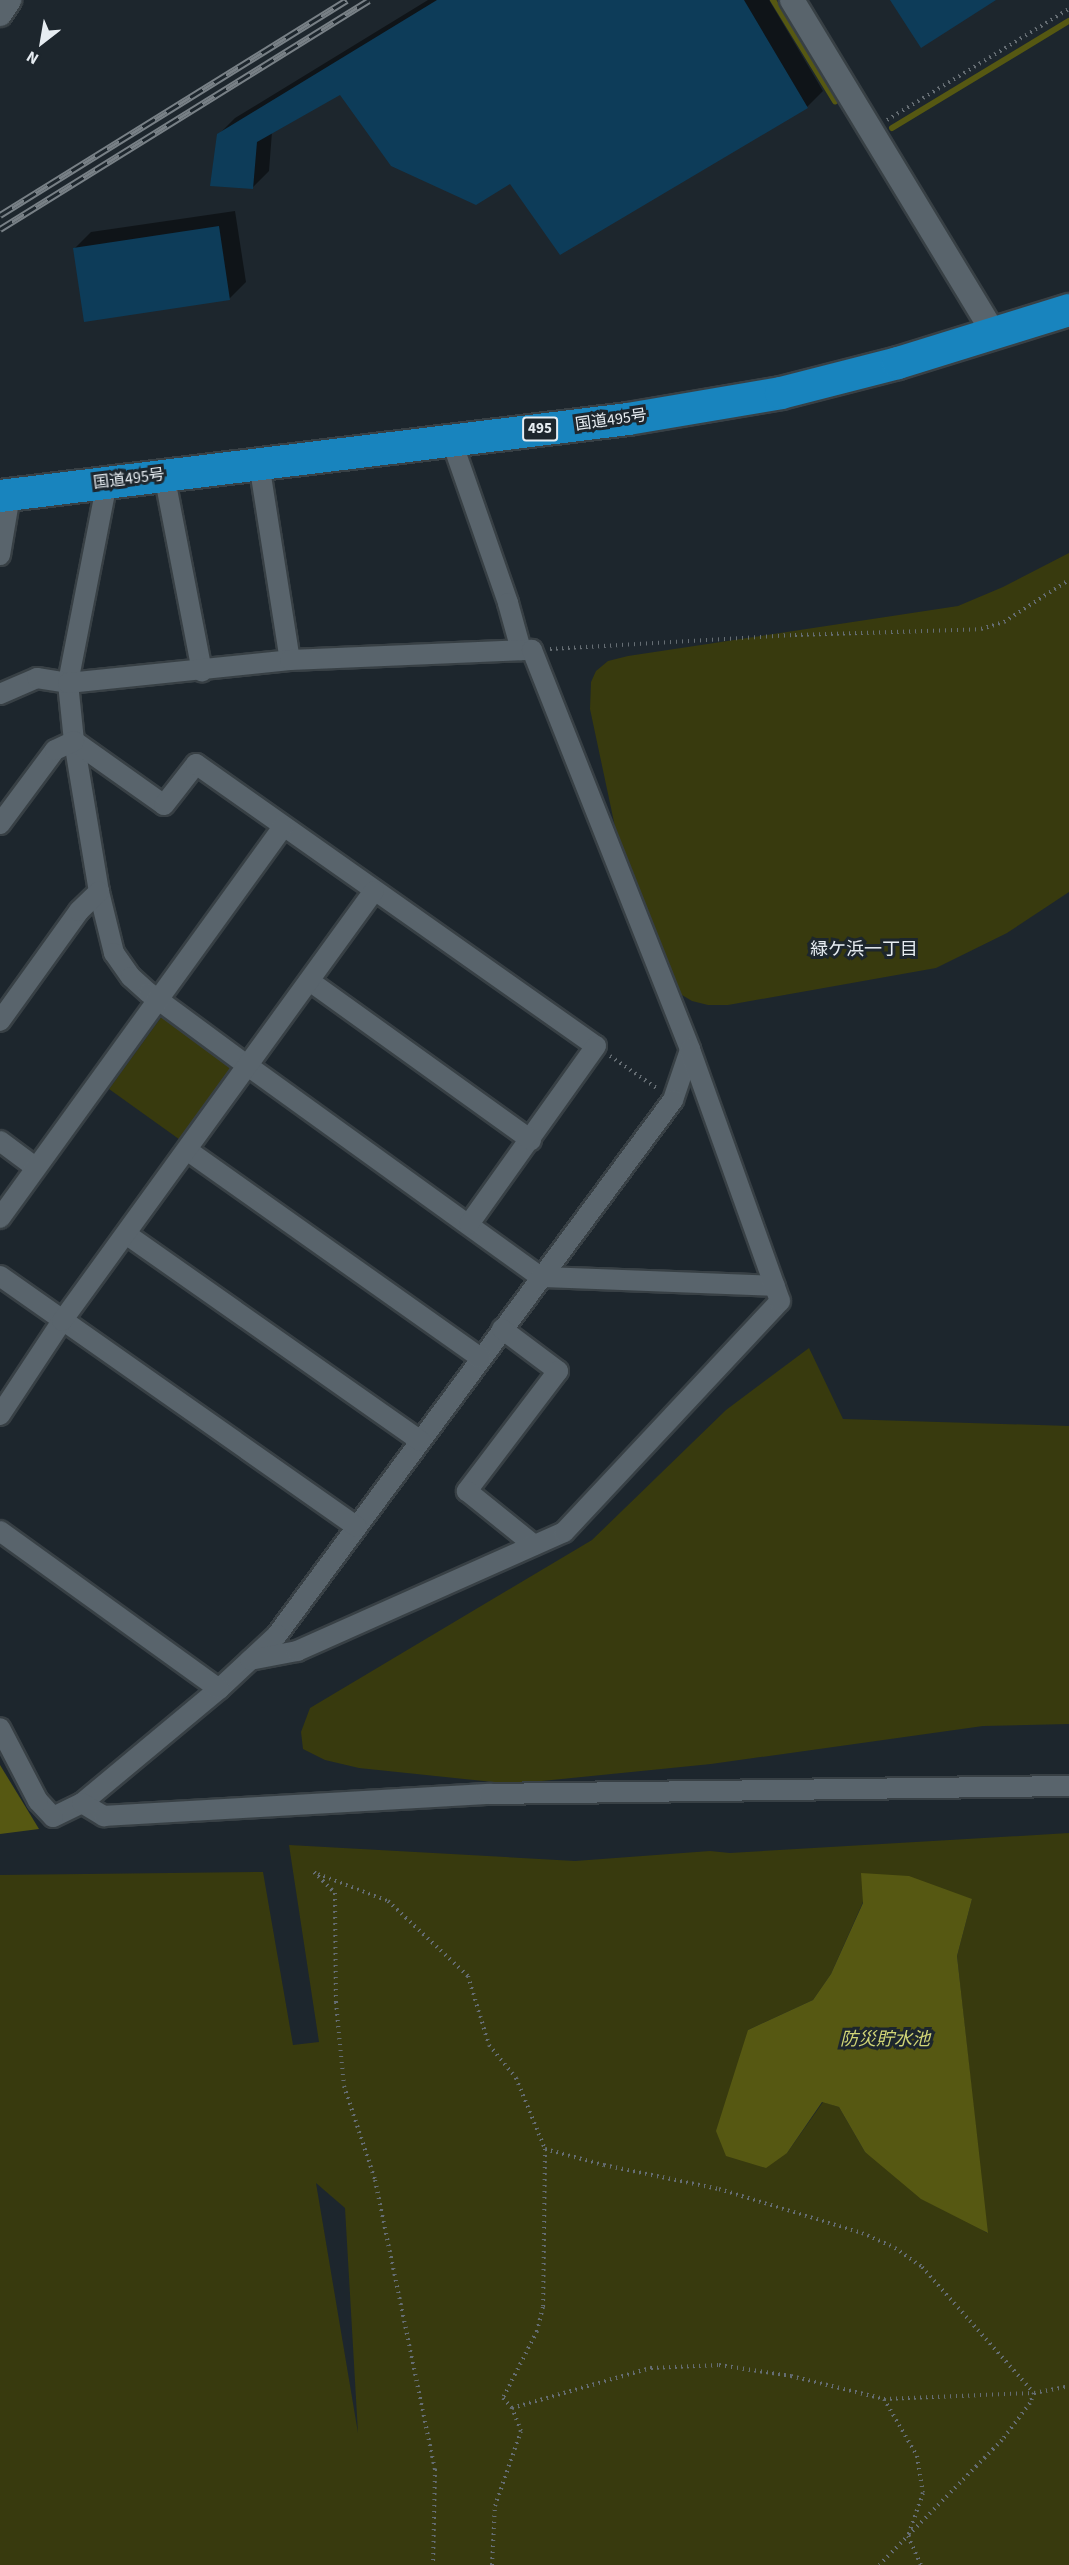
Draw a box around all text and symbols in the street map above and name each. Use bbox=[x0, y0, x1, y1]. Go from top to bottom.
north arrow bbox=[12, 12, 72, 72]
text: N bbox=[23, 45, 43, 70]
street label: 国道495号 bbox=[574, 405, 648, 435]
road number: 495 bbox=[522, 417, 558, 441]
street label: 国道495号 bbox=[92, 465, 166, 493]
district label: 緑ケ浜一丁目 bbox=[810, 939, 918, 961]
water label: 防災貯水池 bbox=[840, 2029, 930, 2051]

